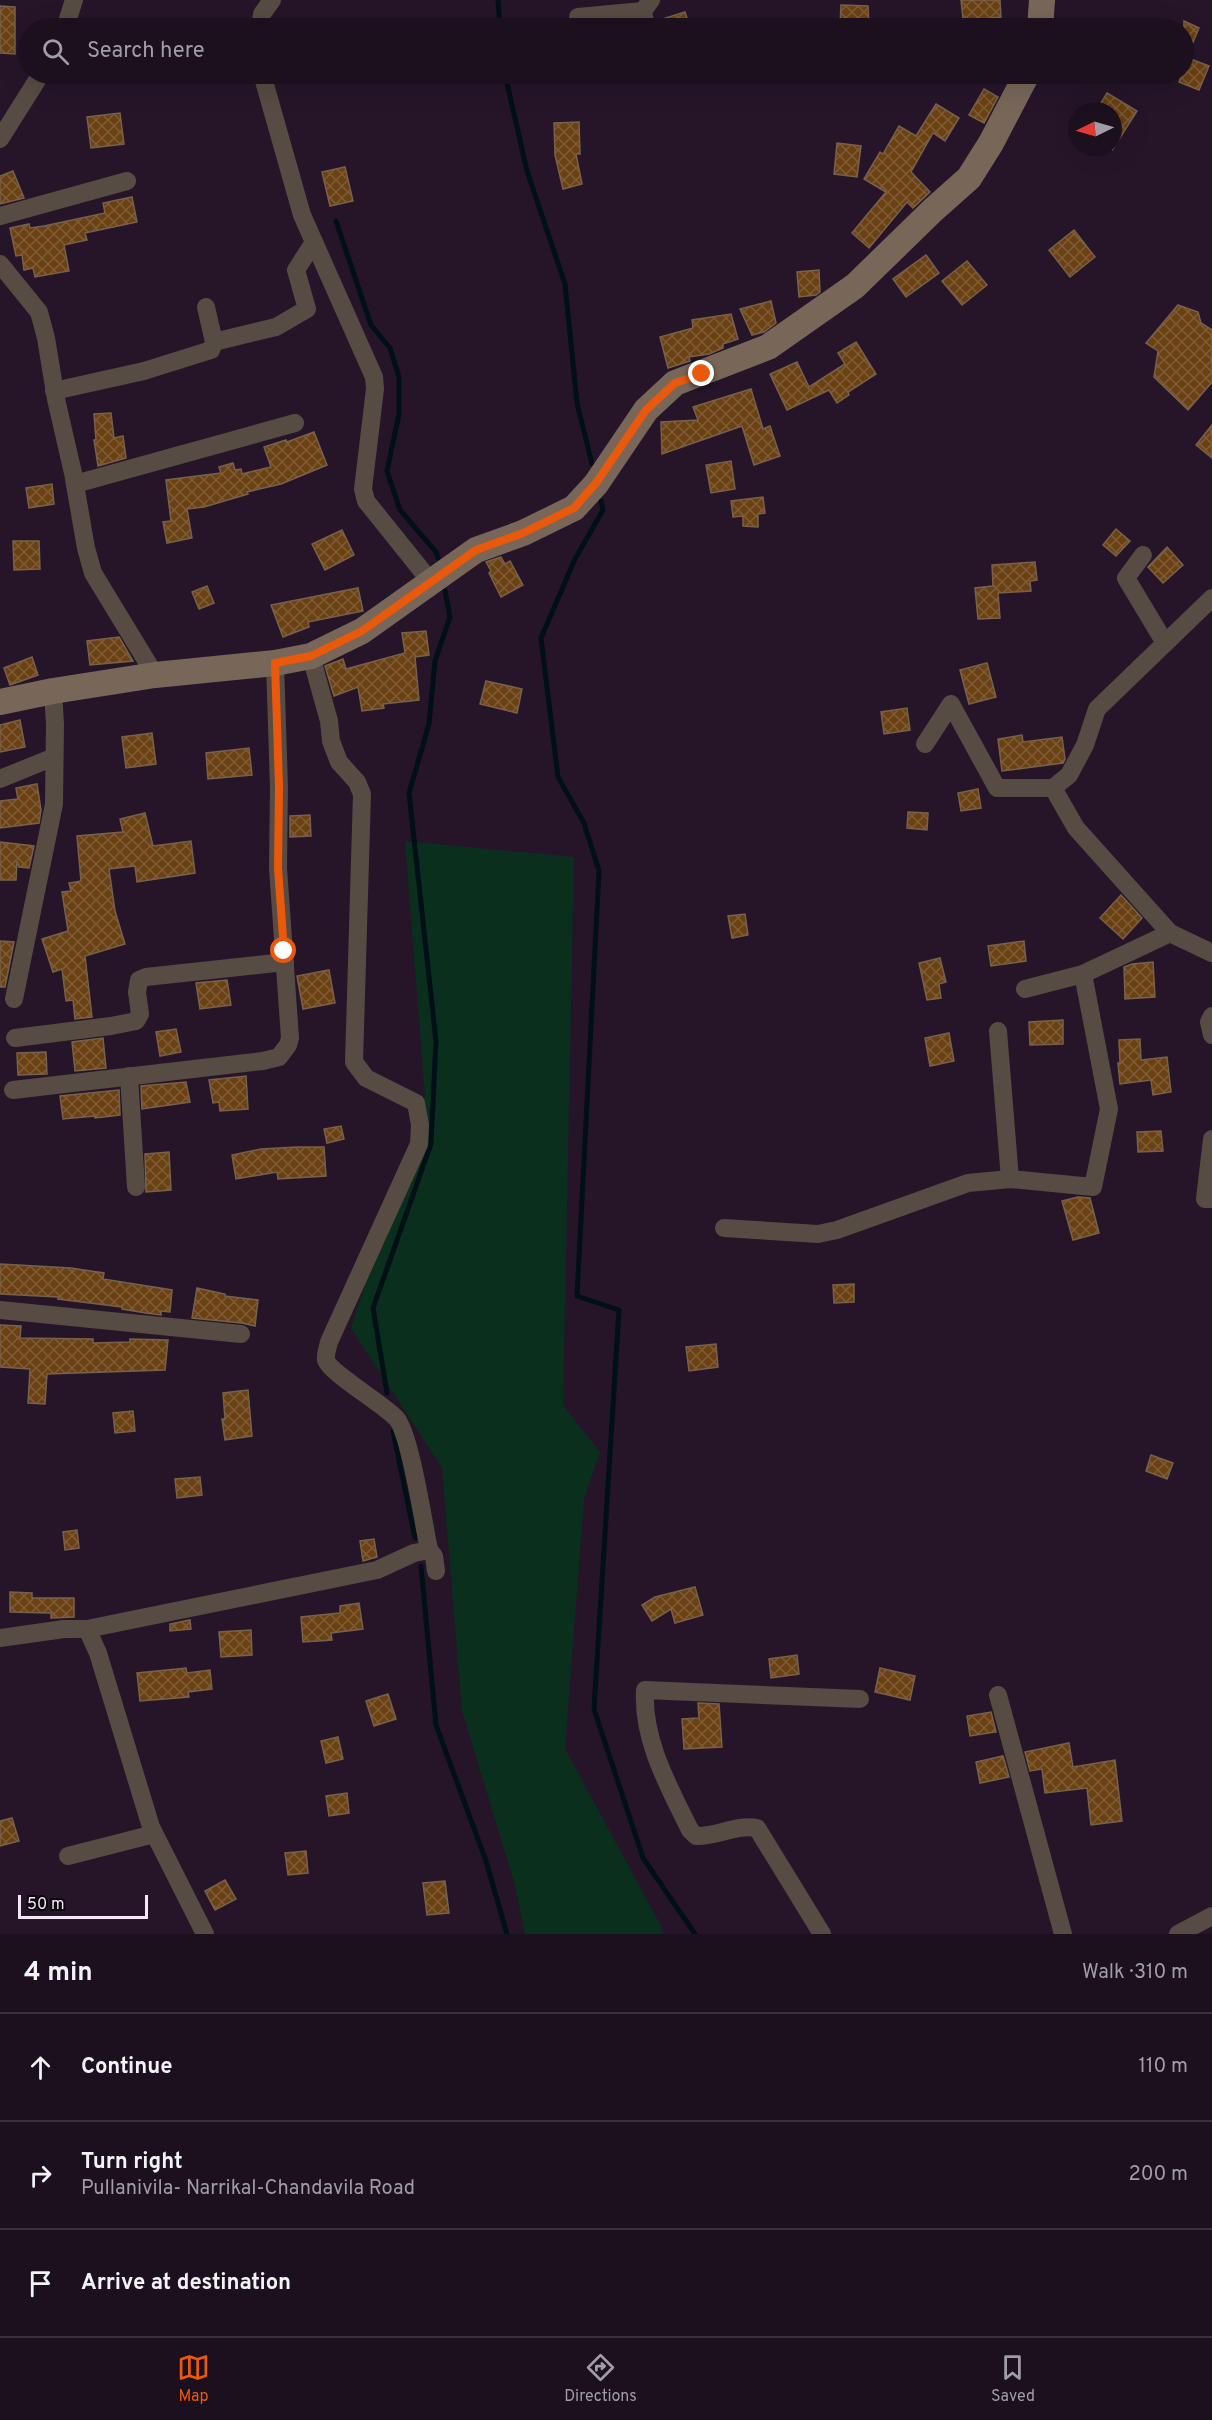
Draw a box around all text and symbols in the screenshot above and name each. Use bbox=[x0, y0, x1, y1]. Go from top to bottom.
search box bbox=[18, 18, 1194, 84]
icon: search bbox=[39, 35, 72, 68]
text: Search here bbox=[87, 38, 205, 65]
north arrow bbox=[1068, 102, 1122, 156]
route end bbox=[688, 360, 714, 386]
route start bbox=[270, 937, 296, 963]
scale bar bbox=[18, 1892, 148, 1920]
text: 50 m bbox=[27, 1895, 65, 1915]
text: 4 min bbox=[24, 1957, 93, 1990]
text: Walk · 310 m bbox=[1082, 1960, 1188, 1986]
icon: ahead bbox=[24, 2051, 57, 2084]
text: Continue bbox=[81, 2054, 172, 2081]
text: 110 m bbox=[1139, 2054, 1188, 2080]
text: Turn right bbox=[81, 2149, 183, 2176]
icon: right bbox=[24, 2159, 57, 2192]
text: 200 m bbox=[1129, 2162, 1188, 2188]
text: Pullanivila- Narrikal-Chandavila Road bbox=[81, 2176, 415, 2202]
icon: arrive bbox=[24, 2267, 57, 2300]
text: Arrive at destination bbox=[81, 2270, 291, 2297]
tab: Map bbox=[177, 2351, 210, 2407]
tab: Directions bbox=[564, 2351, 637, 2407]
tab: Saved bbox=[991, 2351, 1035, 2407]

